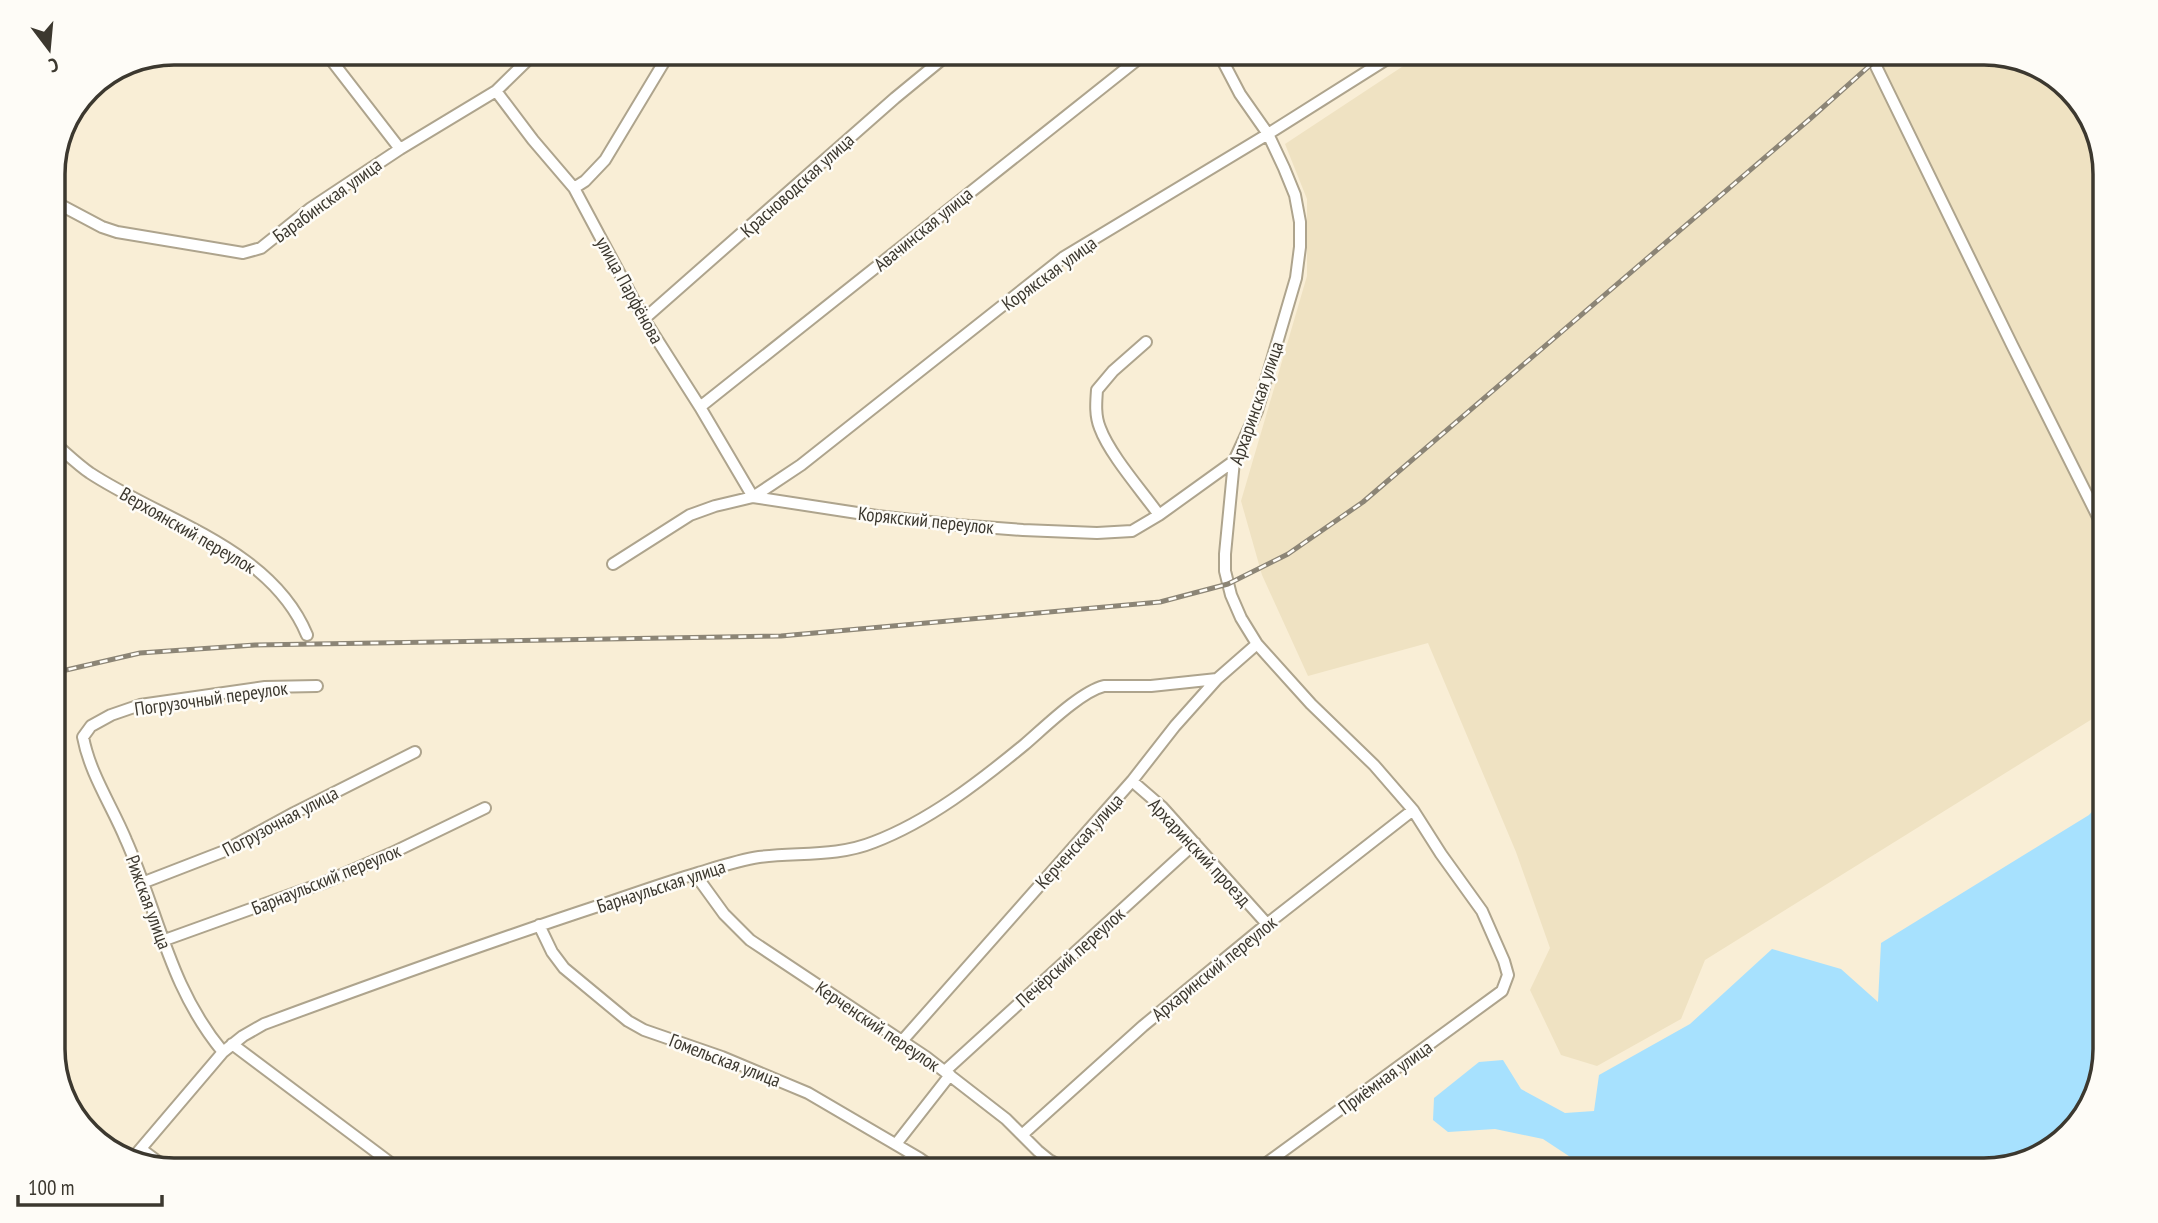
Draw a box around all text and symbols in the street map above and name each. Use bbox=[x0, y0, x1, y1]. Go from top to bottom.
north arrow bbox=[14, 14, 84, 84]
text: С bbox=[46, 53, 61, 78]
street label: Красноводская улица bbox=[735, 128, 859, 242]
street label: Барабинская улица bbox=[268, 152, 386, 248]
street label: Авачинская улица bbox=[869, 182, 977, 276]
street label: Корякская улица bbox=[997, 231, 1101, 315]
street label: улица Парфёнова bbox=[591, 232, 669, 348]
street label: Архаринская улица bbox=[1224, 338, 1288, 468]
street label: Верхоянский переулок bbox=[116, 481, 261, 579]
street label: Корякский переулок bbox=[857, 501, 996, 539]
street label: Погрузочный переулок bbox=[133, 675, 290, 721]
street label: Погрузочная улица bbox=[218, 780, 342, 862]
street label: Керченская улица bbox=[1030, 788, 1128, 894]
street label: Архаринский проезд bbox=[1144, 793, 1257, 912]
street label: Барнаульский переулок bbox=[248, 838, 405, 920]
street label: Рижская улица bbox=[121, 852, 177, 952]
street label: Барнаульская улица bbox=[594, 854, 728, 918]
street label: Печёрский переулок bbox=[1011, 901, 1130, 1012]
street label: Архаринский переулок bbox=[1147, 910, 1282, 1026]
street label: Керченский переулок bbox=[811, 975, 945, 1077]
street label: Гомельская улица bbox=[666, 1028, 784, 1092]
street label: Приёмная улица bbox=[1333, 1035, 1437, 1119]
scale bar bbox=[18, 1164, 161, 1208]
text: 100 m bbox=[28, 1174, 74, 1201]

